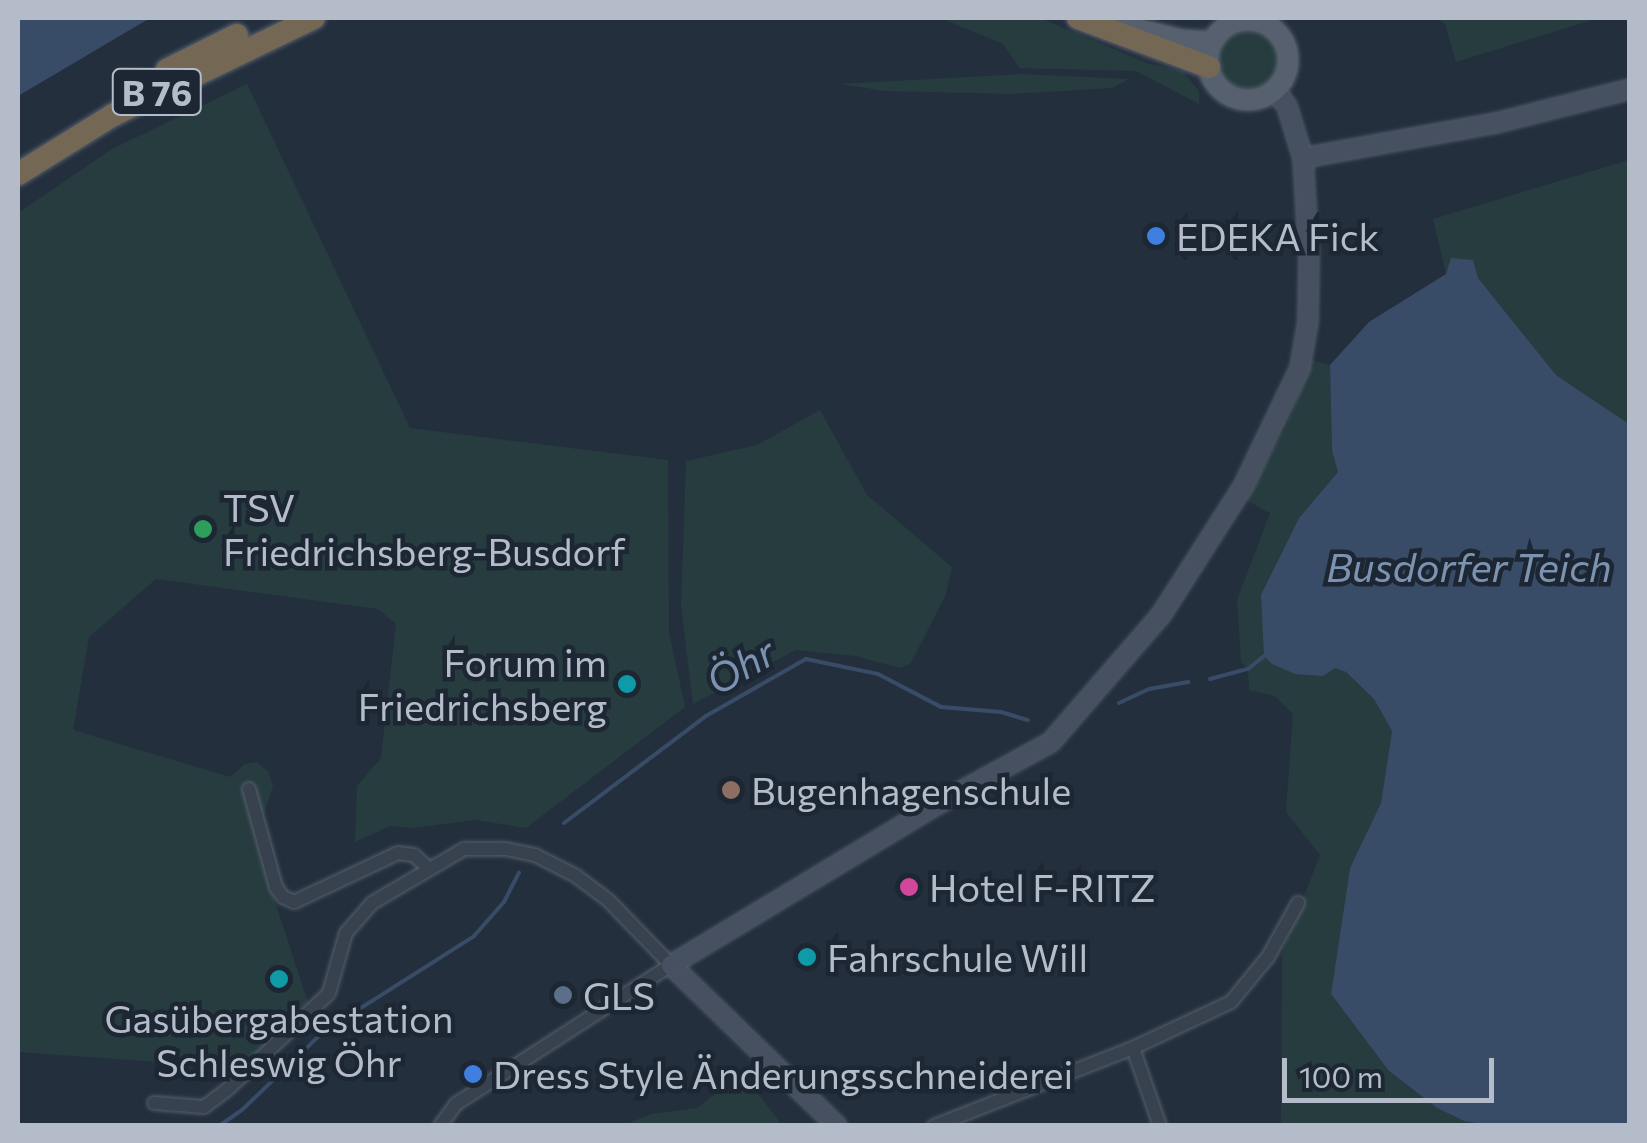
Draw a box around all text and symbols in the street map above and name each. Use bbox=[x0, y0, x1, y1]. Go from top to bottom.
road number: B 76 bbox=[110, 62, 204, 122]
place label: EDEKA Fick bbox=[1176, 213, 1379, 259]
marker: EDEKA Fick bbox=[1145, 225, 1167, 247]
place label: TSV Friedrichsberg-Busdorf bbox=[223, 484, 625, 574]
marker: TSV Friedrichsberg-Busdorf bbox=[192, 518, 214, 540]
water label: Busdorfer Teich bbox=[1326, 542, 1612, 590]
water label: Öhr bbox=[697, 626, 783, 704]
place label: Forum im Friedrichsberg bbox=[358, 639, 607, 728]
marker: Forum im Friedrichsberg bbox=[616, 673, 638, 695]
place label: Bugenhagenschule bbox=[751, 767, 1071, 813]
marker: Bugenhagenschule bbox=[720, 779, 742, 801]
place label: Hotel F-RITZ bbox=[929, 864, 1155, 910]
marker: Hotel F-RITZ bbox=[898, 876, 920, 898]
place label: Fahrschule Will bbox=[827, 934, 1088, 980]
marker: Fahrschule Will bbox=[796, 946, 818, 968]
marker: Gasübergabestation Schleswig Öhr bbox=[268, 968, 290, 990]
place label: GLS bbox=[583, 972, 655, 1018]
marker: GLS bbox=[552, 984, 574, 1006]
place label: Gasübergabestation Schleswig Öhr bbox=[104, 995, 454, 1084]
scale bar bbox=[1287, 1038, 1500, 1100]
place label: Dress Style Änderungsschneiderei bbox=[493, 1051, 1073, 1097]
text: 100 m bbox=[1299, 1057, 1383, 1094]
marker: Dress Style Änderungsschneiderei bbox=[462, 1063, 484, 1085]

